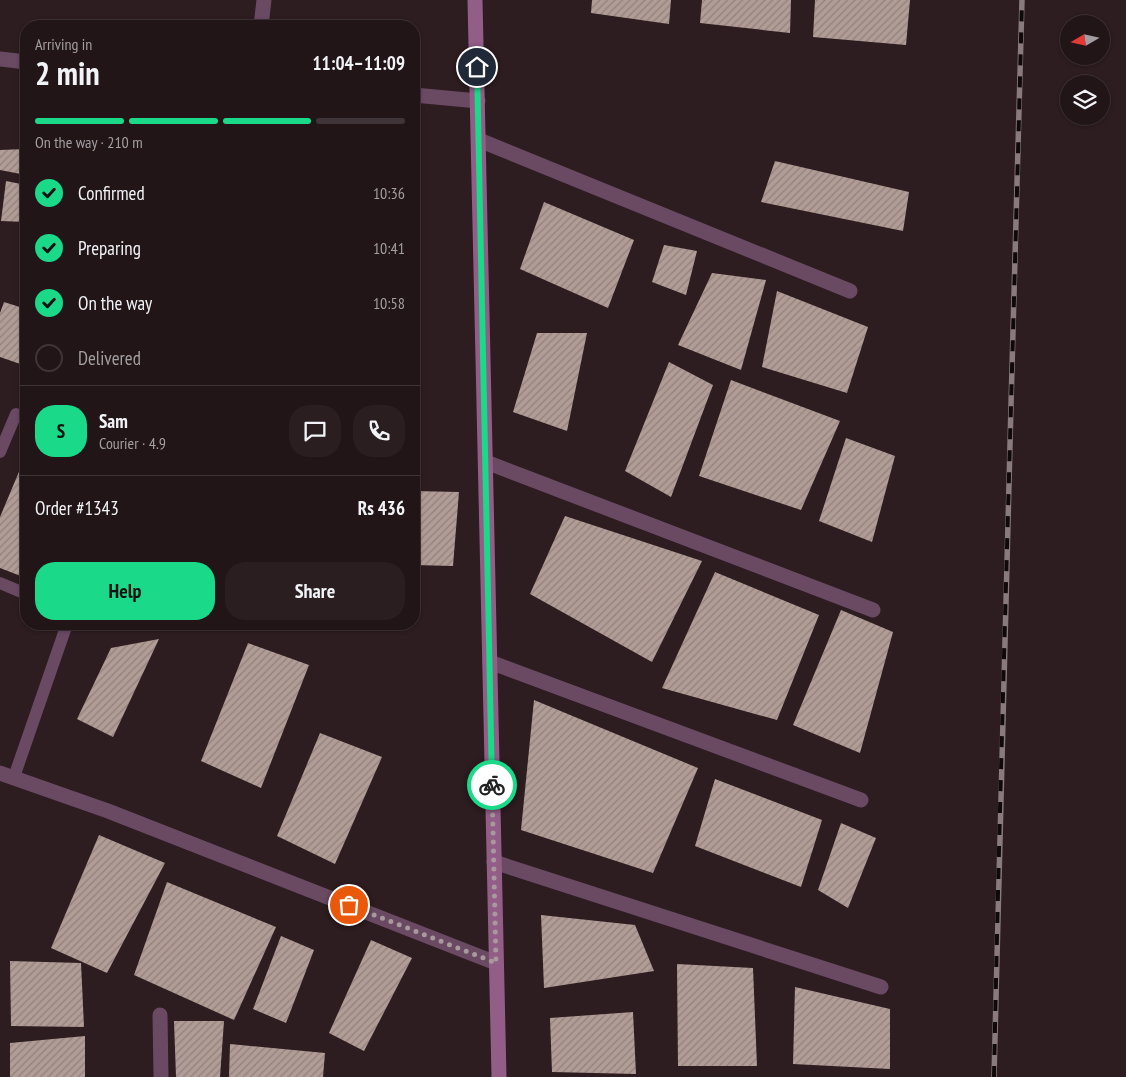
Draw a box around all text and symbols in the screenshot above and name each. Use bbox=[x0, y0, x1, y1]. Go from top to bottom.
north arrow bbox=[1060, 15, 1110, 65]
map controls bbox=[1060, 15, 1110, 125]
text: Arriving in bbox=[35, 34, 92, 54]
pin bbox=[456, 46, 498, 88]
text: 11:04–11:09 bbox=[312, 51, 405, 75]
text: 2 min bbox=[35, 52, 100, 94]
icon: home bbox=[463, 53, 491, 81]
button: layers bbox=[1060, 75, 1110, 125]
text: On the way · 210 m bbox=[35, 132, 143, 152]
icon: check bbox=[35, 179, 63, 207]
text: Confirmed bbox=[78, 181, 145, 205]
text: 10:36 bbox=[373, 183, 405, 203]
icon: check bbox=[35, 234, 63, 262]
text: Preparing bbox=[78, 236, 141, 260]
text: 10:41 bbox=[373, 238, 405, 258]
icon: check bbox=[35, 289, 63, 317]
text: On the way bbox=[78, 291, 152, 315]
text: 10:58 bbox=[373, 293, 405, 313]
text: Delivered bbox=[78, 346, 141, 370]
button: chat bbox=[289, 405, 341, 457]
button: phone bbox=[353, 405, 405, 457]
text: Sam bbox=[99, 409, 128, 433]
text: S bbox=[57, 419, 65, 443]
text: Courier · 4.9 bbox=[99, 433, 166, 453]
text: Order #1343 bbox=[35, 496, 119, 520]
text: Rs 436 bbox=[358, 496, 405, 520]
button: Help bbox=[35, 562, 215, 620]
button: Share bbox=[225, 562, 405, 620]
courier bbox=[467, 760, 517, 810]
icon: bike bbox=[478, 771, 506, 799]
pin bbox=[328, 884, 370, 926]
icon: bag bbox=[335, 891, 363, 919]

